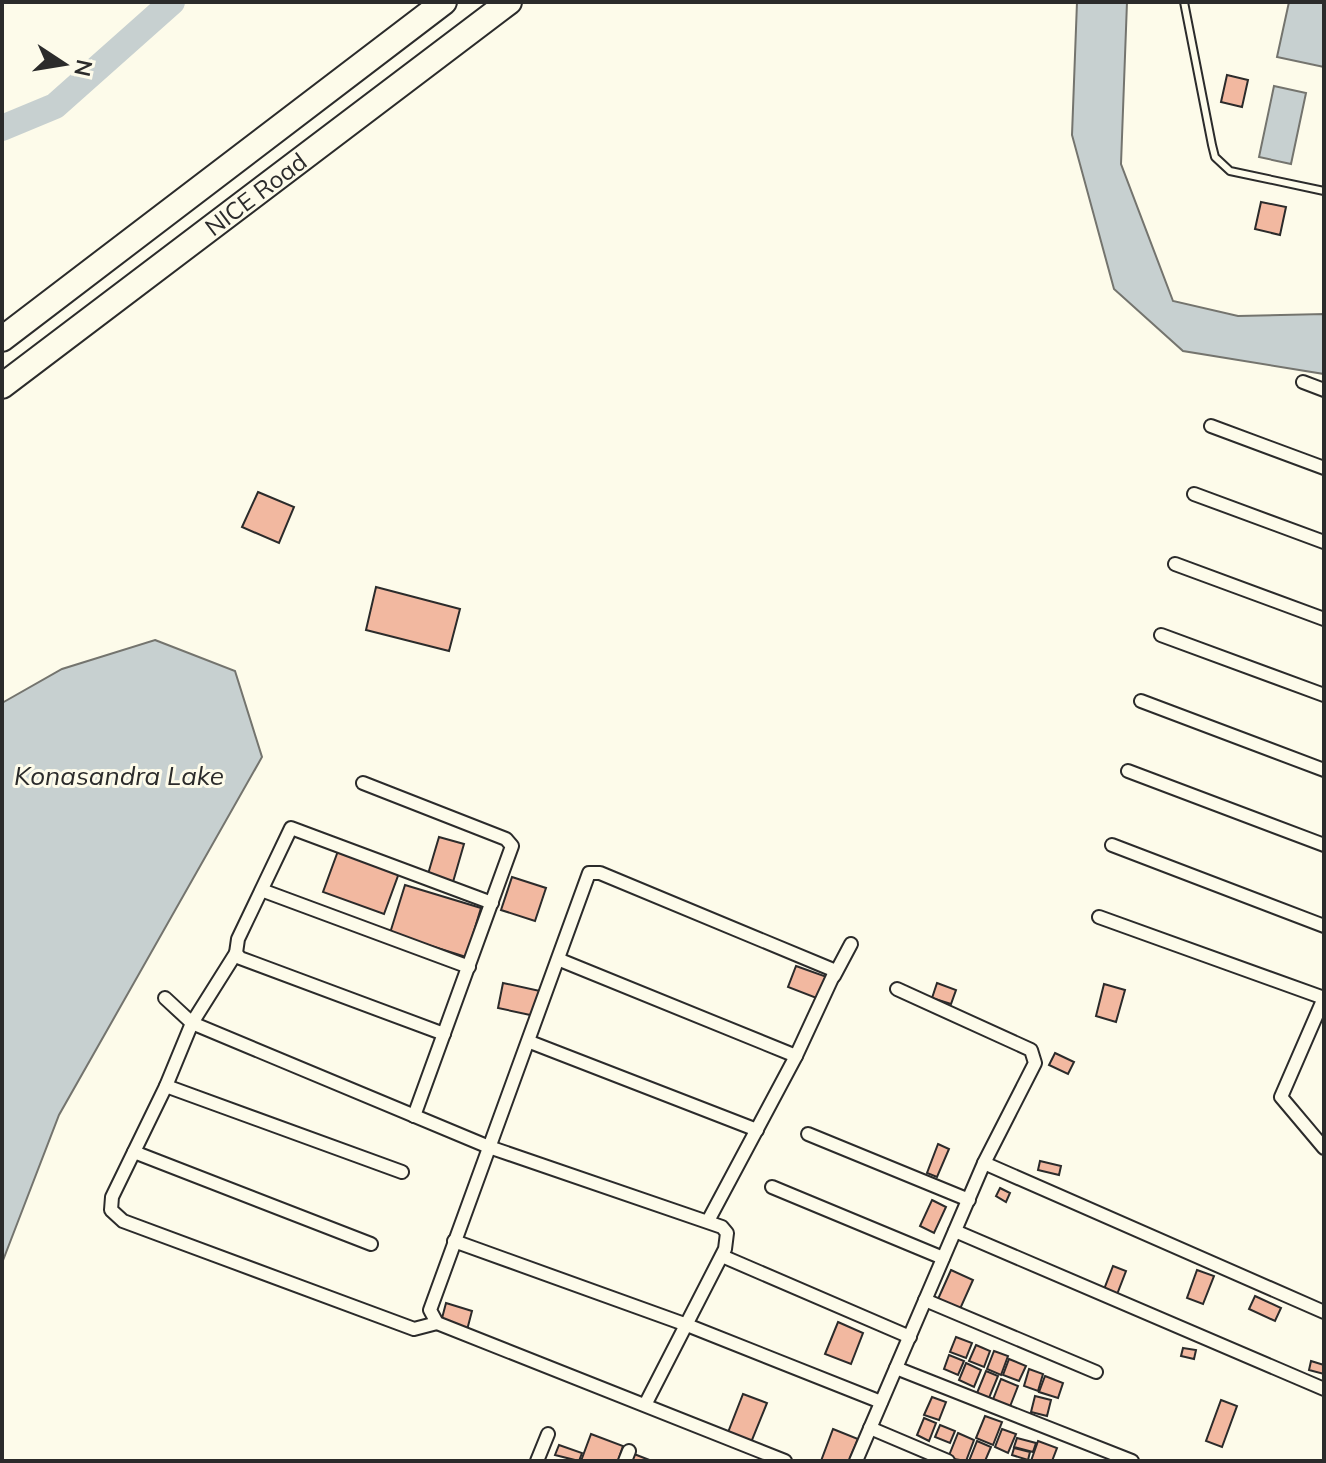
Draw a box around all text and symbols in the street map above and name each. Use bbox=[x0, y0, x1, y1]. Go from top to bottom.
north arrow bbox=[24, 24, 104, 104]
text: N bbox=[68, 57, 99, 79]
street label: NICE Road bbox=[199, 146, 312, 242]
water label: Konasandra Lake bbox=[14, 759, 224, 792]

